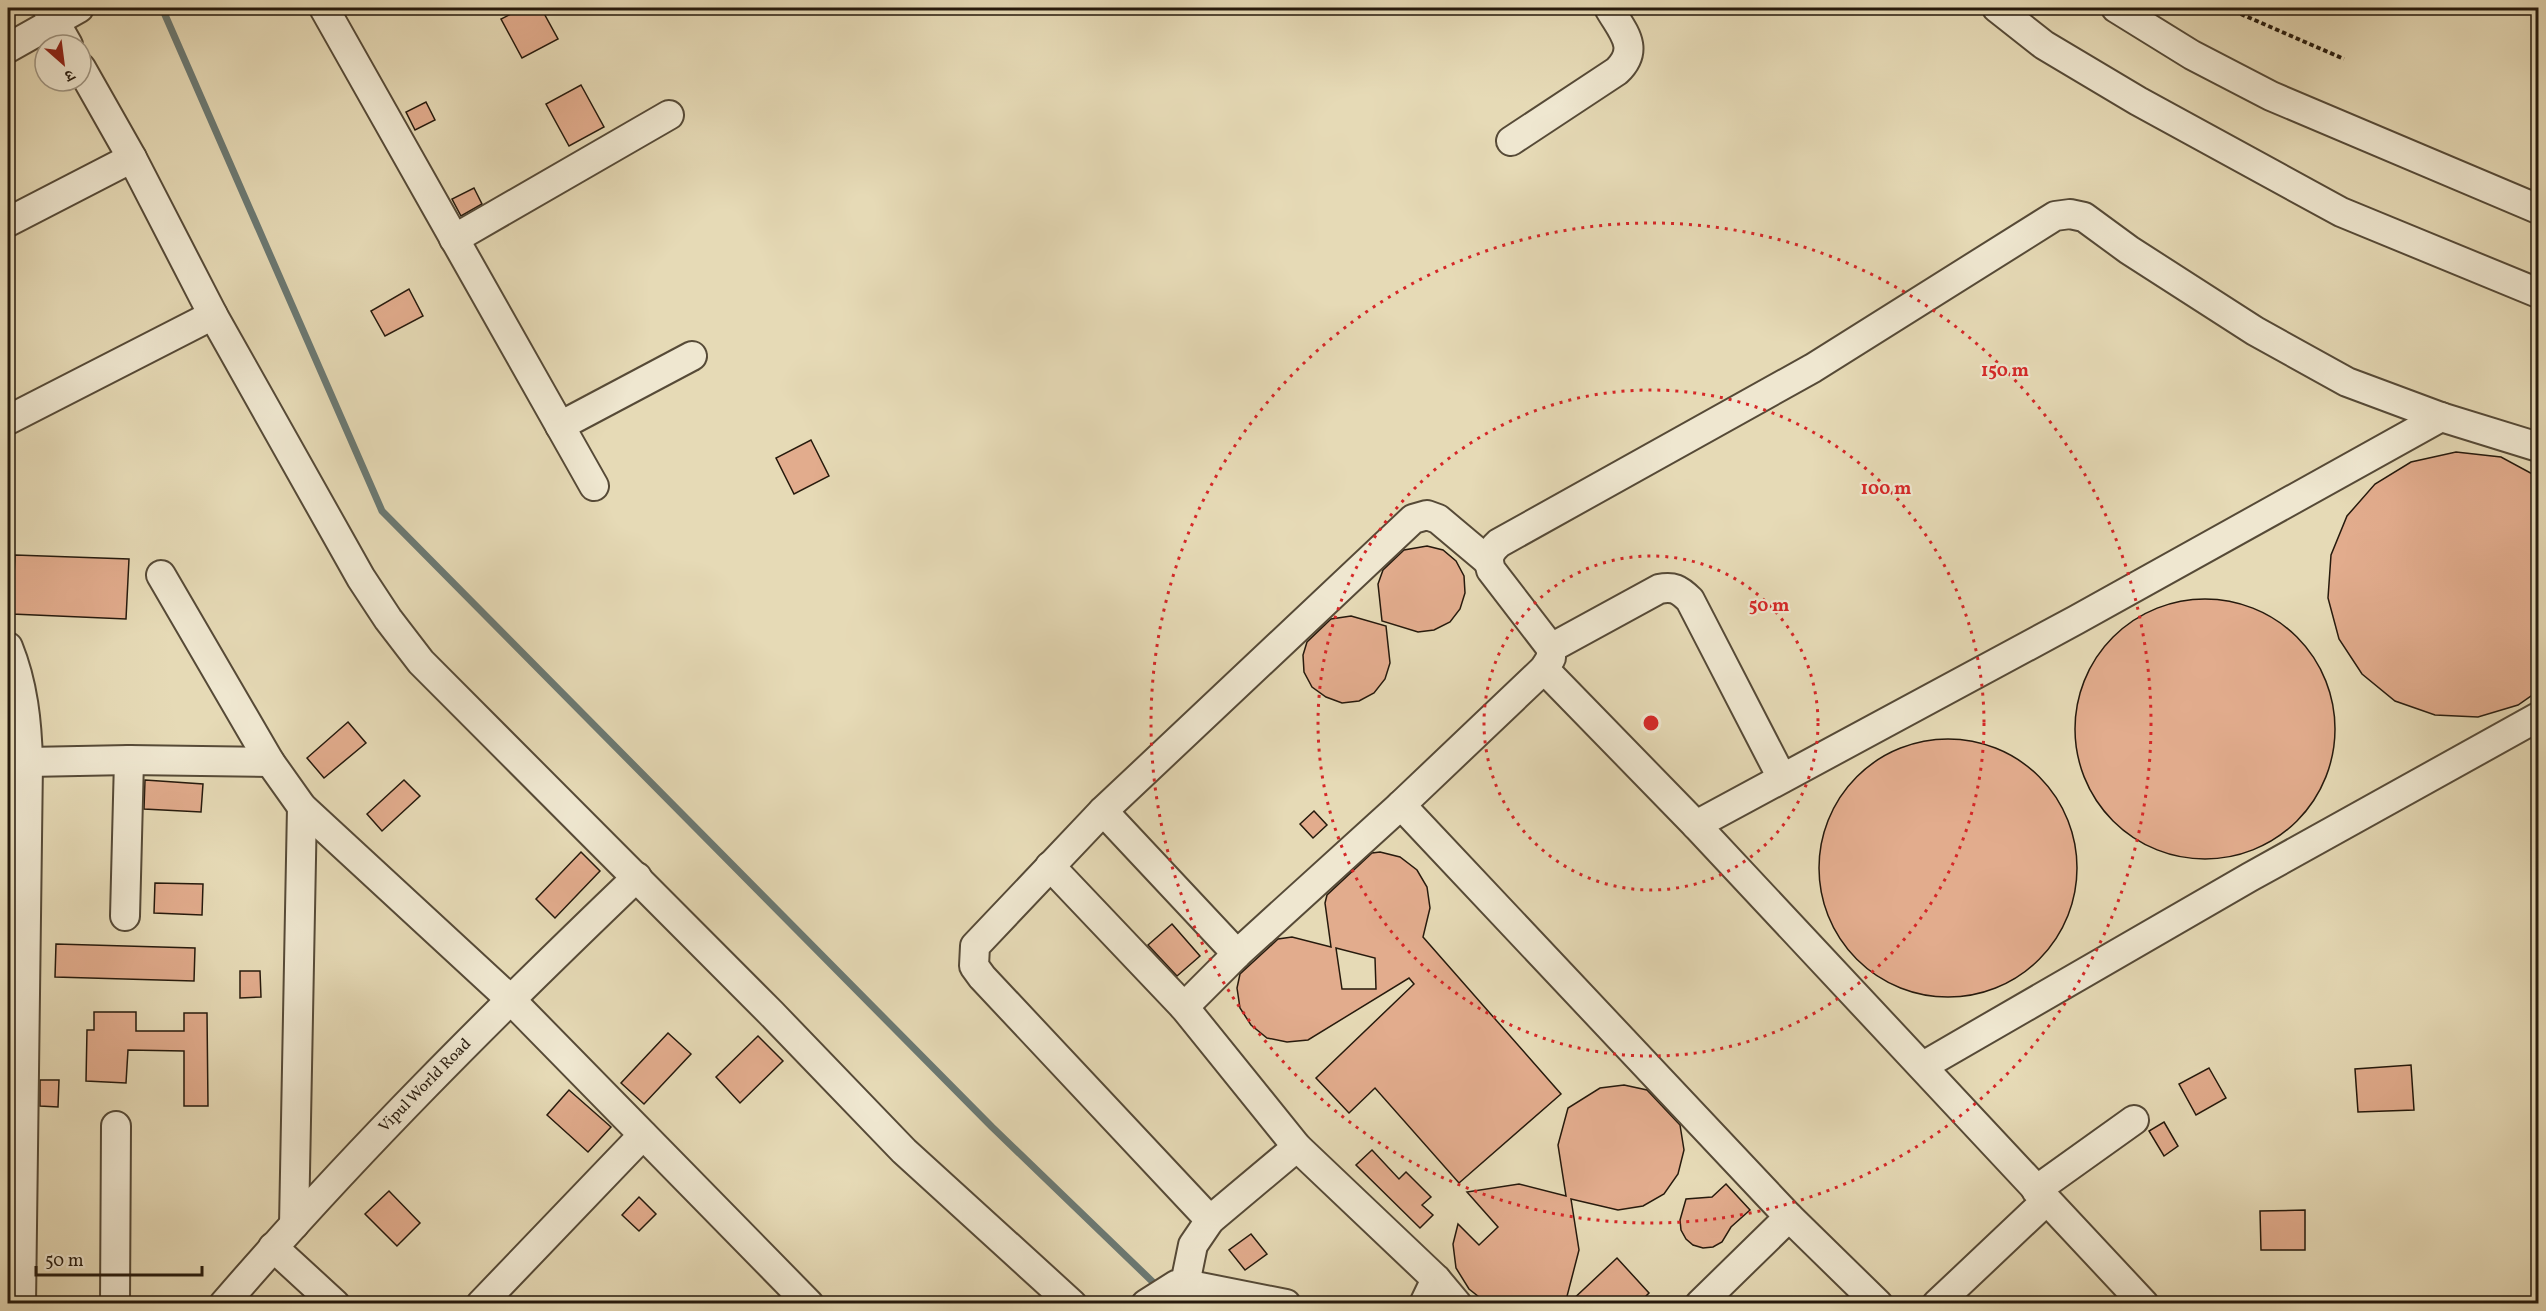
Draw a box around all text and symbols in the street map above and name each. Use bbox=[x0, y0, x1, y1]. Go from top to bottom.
north arrow bbox=[33, 33, 93, 93]
text: उ bbox=[59, 62, 79, 87]
text: 150 m bbox=[1981, 359, 2029, 384]
text: 100 m bbox=[1861, 477, 1911, 502]
text: 50 m bbox=[1749, 594, 1789, 619]
centre of rings bbox=[1641, 713, 1661, 733]
street label: Vipul World Road bbox=[374, 1034, 477, 1138]
scale bar bbox=[36, 1239, 202, 1277]
text: 50 m bbox=[45, 1249, 84, 1274]

